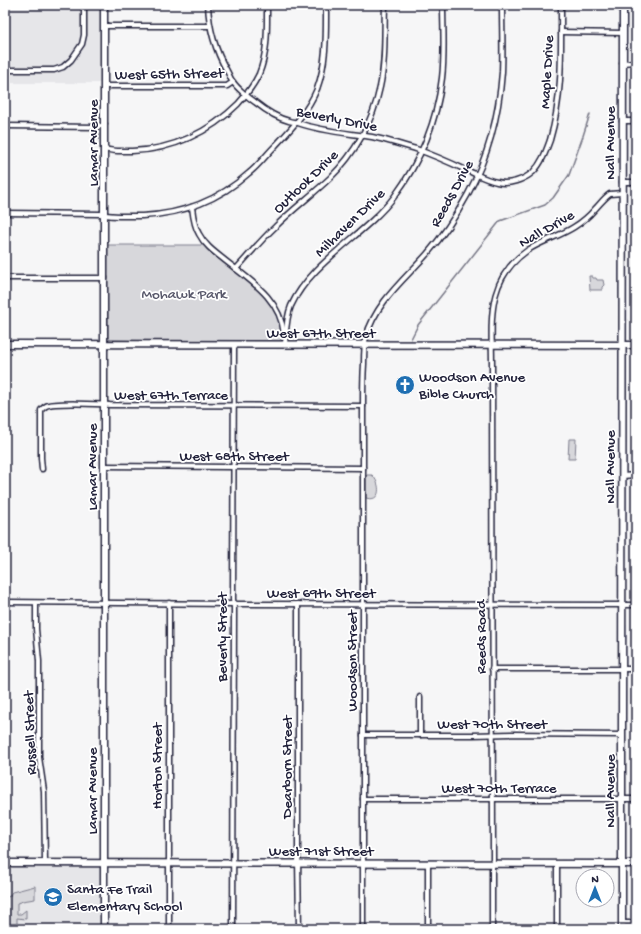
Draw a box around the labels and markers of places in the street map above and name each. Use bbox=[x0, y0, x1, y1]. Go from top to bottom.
place label: Woodson Avenue Bible Church bbox=[418, 369, 525, 404]
church icon: Woodson Avenue Bible Church bbox=[394, 374, 416, 396]
place label: Santa Fe Trail Elementary School bbox=[67, 881, 183, 916]
school or university icon: Santa Fe Trail Elementary School bbox=[42, 886, 64, 908]

